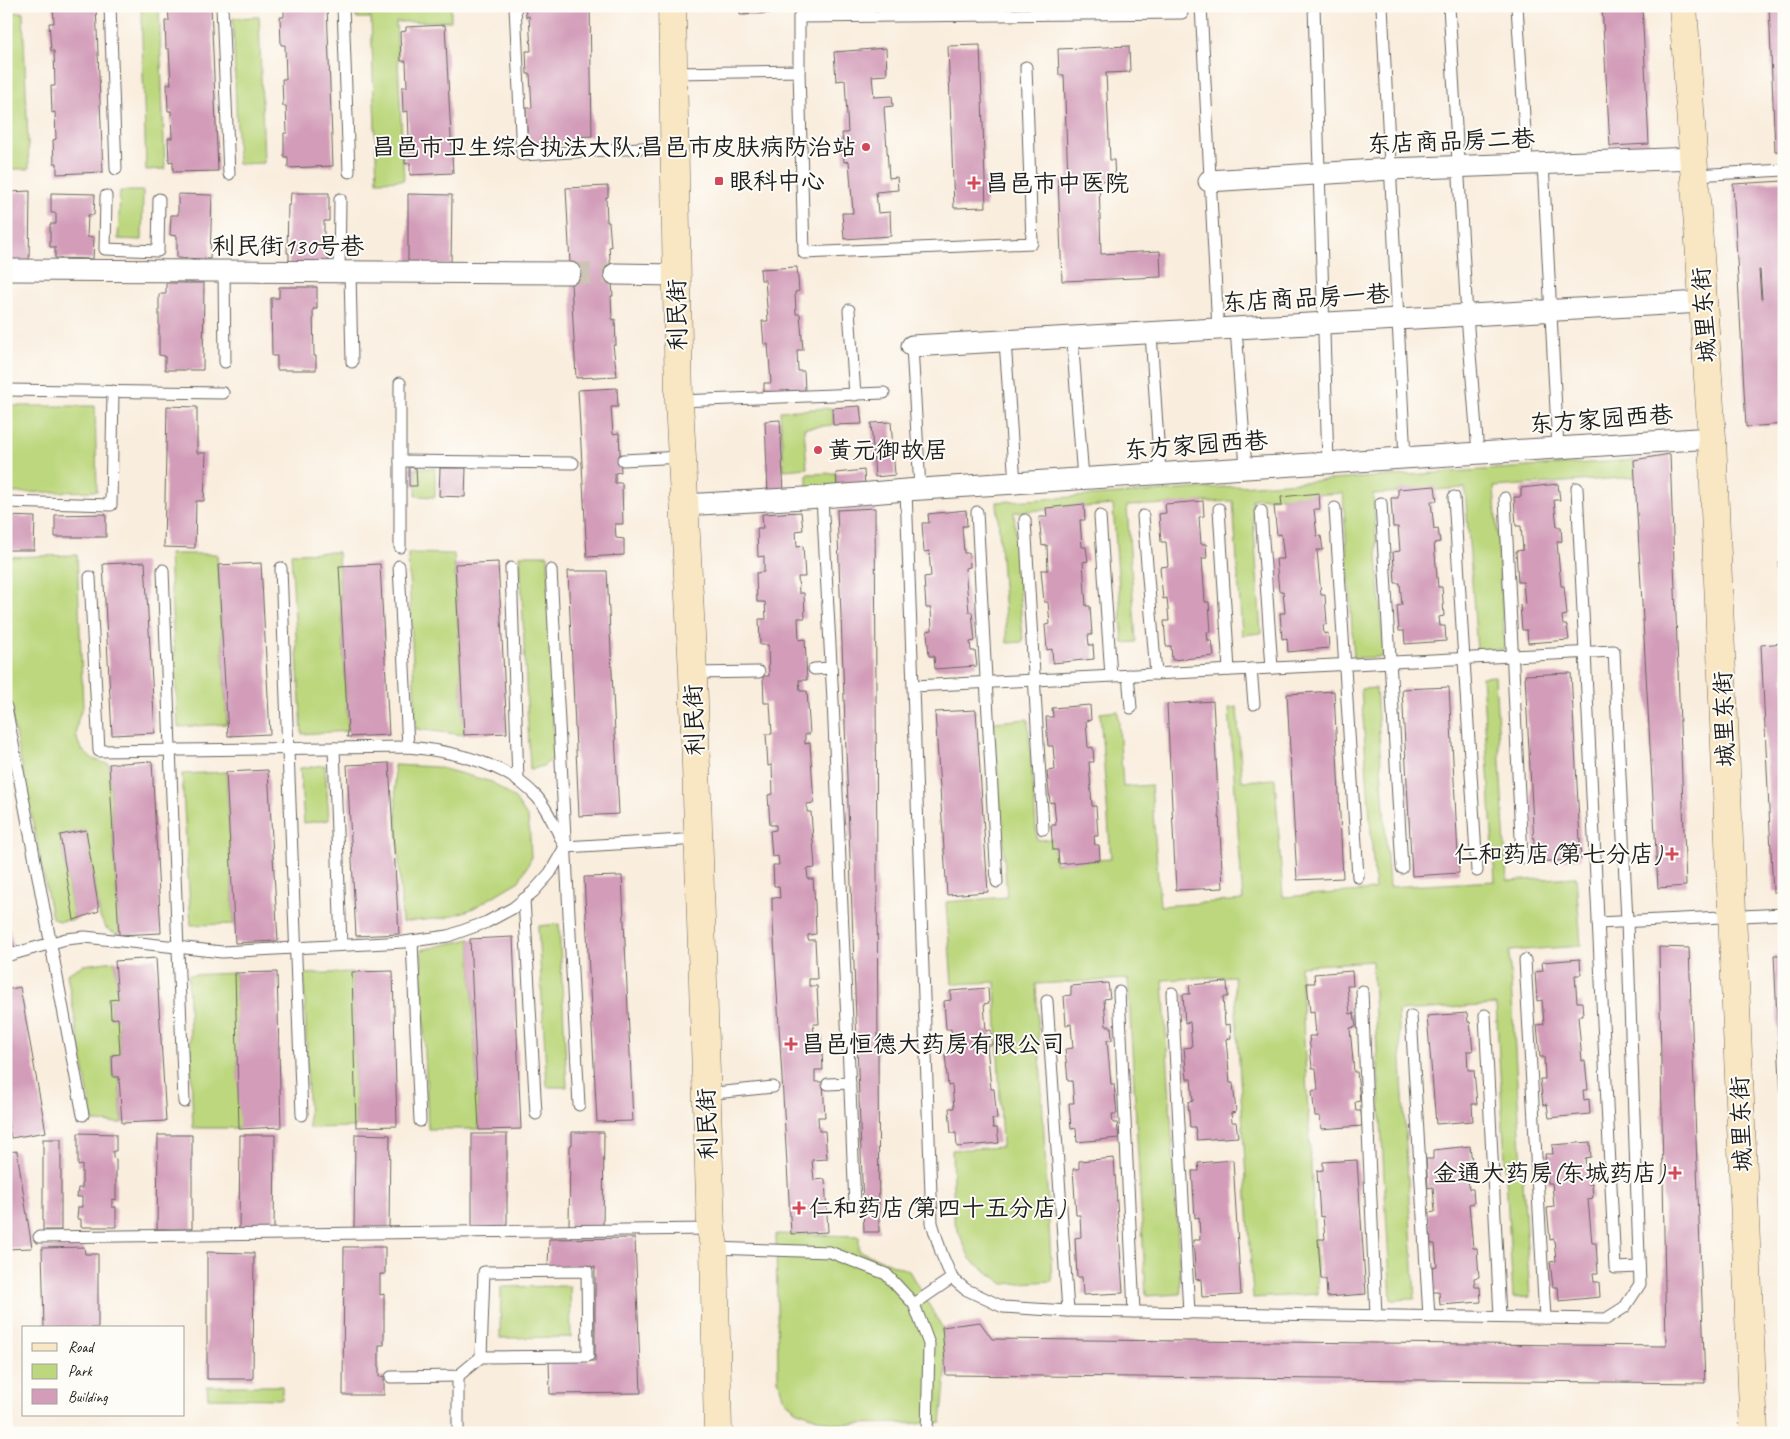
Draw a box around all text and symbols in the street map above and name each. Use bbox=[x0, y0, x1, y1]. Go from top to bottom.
street label: 东店商品房二巷 bbox=[1367, 123, 1535, 159]
place label: 昌邑市卫生综合执法大队;昌邑市皮肤病防治站 bbox=[371, 132, 856, 162]
marker: 昌邑市卫生综合执法大队;昌邑市皮肤病防治站 bbox=[860, 141, 872, 153]
place label: 眼科中心 bbox=[729, 166, 825, 196]
place label: 昌邑市中医院 bbox=[985, 168, 1129, 198]
marker: 眼科中心 bbox=[713, 175, 725, 187]
marker: 昌邑市中医院 bbox=[967, 176, 981, 190]
street label: 利民街130号巷 bbox=[212, 231, 364, 261]
street label: 城里东街 bbox=[1686, 266, 1722, 364]
street label: 利民街 bbox=[661, 279, 693, 351]
street label: 东店商品房一巷 bbox=[1221, 279, 1391, 317]
street label: 东方家园西巷 bbox=[1528, 399, 1674, 439]
street label: 东方家园西巷 bbox=[1123, 425, 1269, 465]
place label: 黄元御故居 bbox=[828, 435, 948, 465]
marker: 黄元御故居 bbox=[812, 444, 824, 456]
street label: 城里东街 bbox=[1707, 671, 1741, 767]
street label: 利民街 bbox=[678, 683, 710, 757]
place label: 仁和药店(第七分店) bbox=[1454, 839, 1663, 869]
marker: 仁和药店(第七分店) bbox=[1666, 848, 1678, 860]
place label: 昌邑恒德大药房有限公司 bbox=[801, 1029, 1065, 1059]
marker: 昌邑恒德大药房有限公司 bbox=[785, 1038, 797, 1050]
street label: 城里东街 bbox=[1724, 1076, 1758, 1172]
street label: 利民街 bbox=[691, 1087, 723, 1161]
place label: 金通大药房(东城药店) bbox=[1433, 1158, 1666, 1188]
marker: 金通大药房(东城药店) bbox=[1669, 1167, 1681, 1179]
place label: 仁和药店(第四十五分店) bbox=[809, 1193, 1066, 1223]
marker: 仁和药店(第四十五分店) bbox=[793, 1202, 805, 1214]
legend bbox=[22, 1326, 185, 1416]
text: Road bbox=[68, 1338, 95, 1357]
text: Park bbox=[68, 1362, 93, 1381]
text: Building bbox=[68, 1388, 108, 1407]

